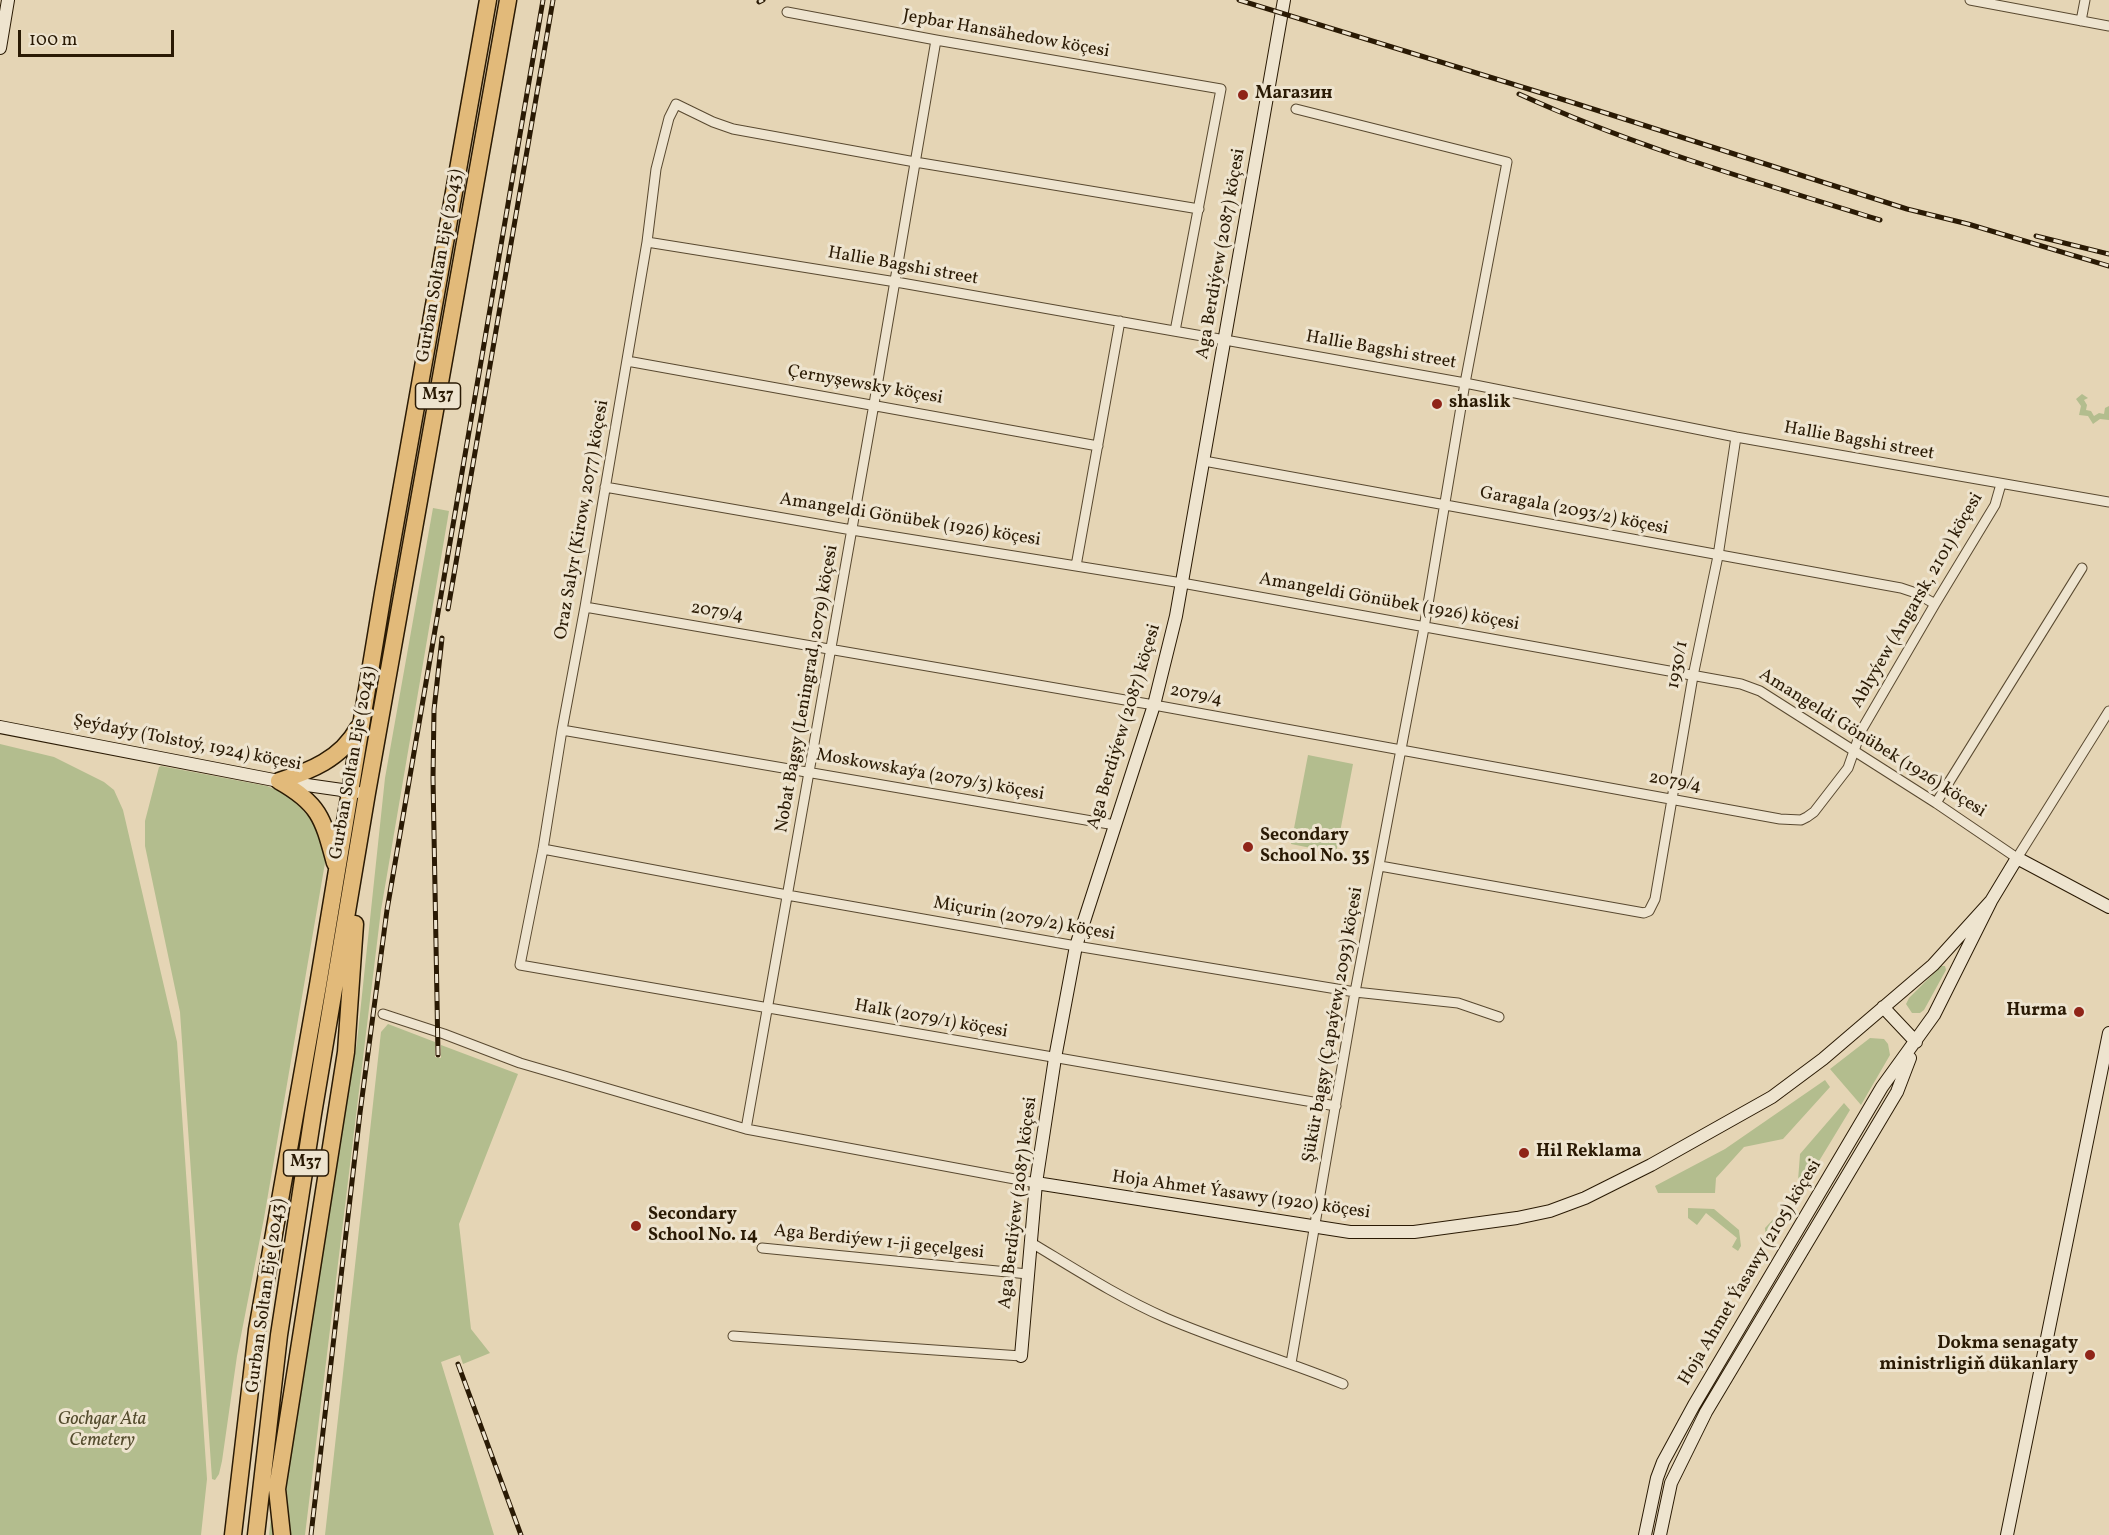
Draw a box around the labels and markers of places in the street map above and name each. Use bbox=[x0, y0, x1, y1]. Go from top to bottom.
place label: Магазин bbox=[1255, 84, 1332, 106]
marker: Магазин bbox=[1236, 88, 1250, 102]
place label: shaslik bbox=[1449, 393, 1511, 415]
marker: shaslik bbox=[1430, 397, 1444, 411]
place label: Secondary School No. 35 bbox=[1260, 826, 1370, 868]
marker: Secondary School No. 35 bbox=[1241, 840, 1255, 854]
place label: Hurma bbox=[2006, 1001, 2067, 1023]
marker: Hurma bbox=[2072, 1005, 2086, 1019]
place label: Hil Reklama bbox=[1536, 1142, 1642, 1164]
marker: Hil Reklama bbox=[1517, 1146, 1531, 1160]
place label: Secondary School No. 14 bbox=[648, 1205, 758, 1248]
marker: Secondary School No. 14 bbox=[629, 1219, 643, 1233]
place label: Dokma senagaty ministrligiň dükanlary bbox=[1879, 1334, 2078, 1376]
marker: Dokma senagaty ministrligiň dükanlary bbox=[2083, 1348, 2097, 1362]

